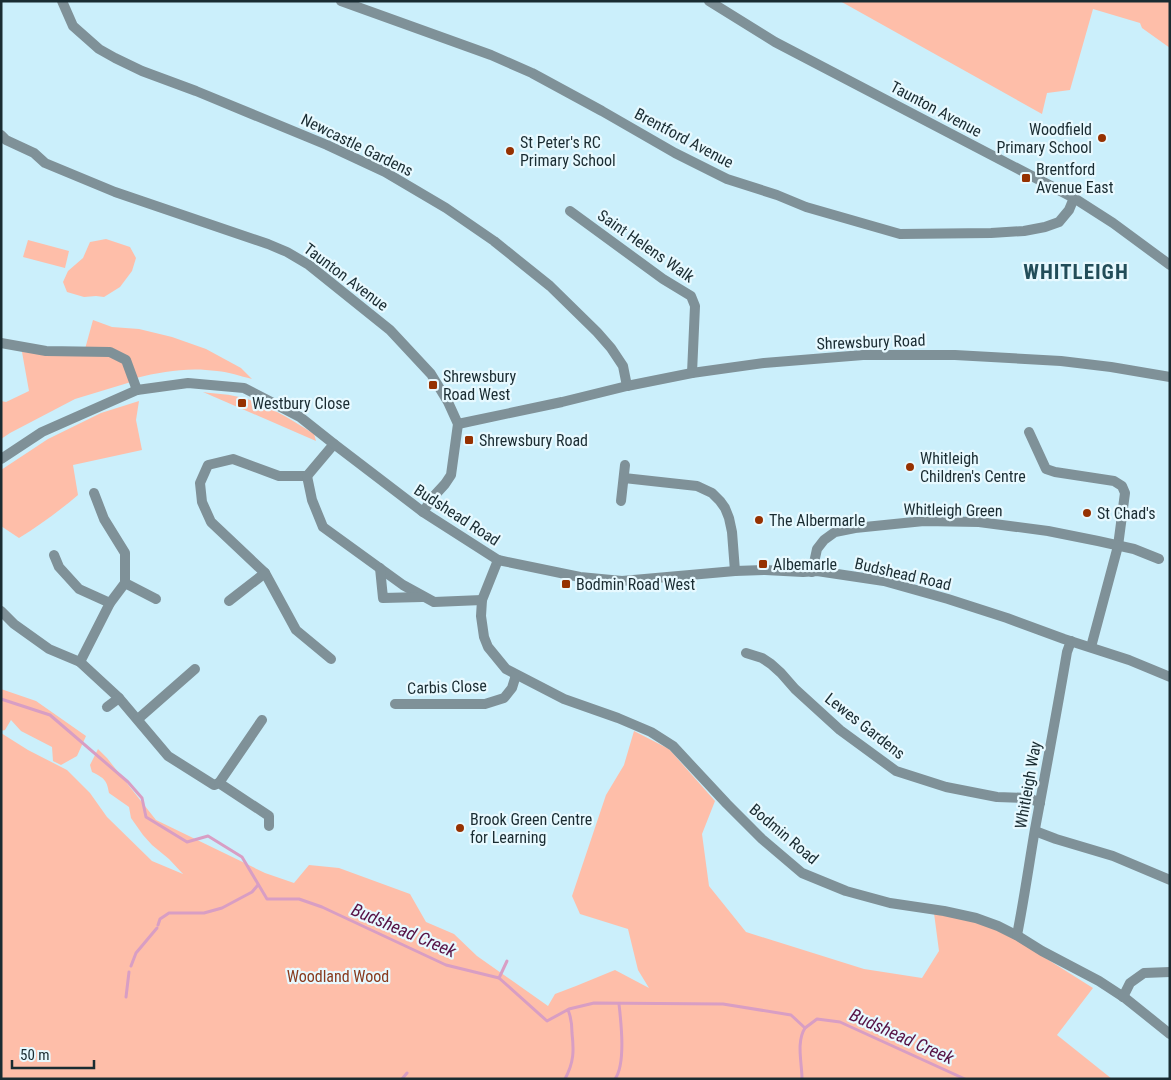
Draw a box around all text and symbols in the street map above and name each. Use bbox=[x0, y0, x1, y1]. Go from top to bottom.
street label: Taunton Avenue bbox=[887, 77, 985, 141]
street label: Brentford Avenue bbox=[631, 104, 737, 172]
street label: Newcastle Gardens bbox=[298, 110, 416, 180]
place label: Woodfield Primary School bbox=[996, 120, 1092, 157]
marker: Woodfield Primary School bbox=[1096, 132, 1108, 144]
place label: St Peter's RC Primary School bbox=[520, 133, 616, 170]
marker: St Peter's RC Primary School bbox=[504, 145, 516, 157]
place label: Brentford Avenue East bbox=[1036, 160, 1114, 197]
marker: Brentford Avenue East bbox=[1020, 172, 1032, 184]
street label: Saint Helens Walk bbox=[594, 206, 699, 287]
street label: Taunton Avenue bbox=[300, 239, 392, 315]
district label: WHITLEIGH bbox=[1023, 260, 1129, 284]
street label: Shrewsbury Road bbox=[816, 331, 926, 353]
place label: Shrewsbury Road West bbox=[443, 367, 517, 404]
marker: Shrewsbury Road West bbox=[427, 379, 439, 391]
place label: Westbury Close bbox=[252, 394, 350, 413]
marker: Westbury Close bbox=[236, 397, 248, 409]
place label: Shrewsbury Road bbox=[479, 431, 588, 450]
marker: Shrewsbury Road bbox=[463, 434, 475, 446]
place label: Whitleigh Children's Centre bbox=[920, 449, 1026, 486]
marker: Whitleigh Children's Centre bbox=[904, 461, 916, 473]
street label: Budshead Road bbox=[411, 480, 503, 550]
street label: Whitleigh Green bbox=[903, 500, 1003, 520]
place label: St Chad's bbox=[1097, 504, 1156, 523]
marker: St Chad's bbox=[1081, 507, 1093, 519]
place label: The Albermarle bbox=[769, 511, 865, 530]
marker: The Albermarle bbox=[753, 514, 765, 526]
street label: Budshead Road bbox=[853, 554, 953, 594]
place label: Albemarle bbox=[773, 555, 837, 574]
marker: Albemarle bbox=[757, 558, 769, 570]
place label: Bodmin Road West bbox=[576, 575, 695, 594]
marker: Bodmin Road West bbox=[560, 578, 572, 590]
street label: Carbis Close bbox=[407, 676, 487, 698]
street label: Lewes Gardens bbox=[821, 689, 909, 763]
street label: Whitleigh Way bbox=[1011, 739, 1045, 830]
street label: Bodmin Road bbox=[746, 800, 822, 868]
place label: Brook Green Centre for Learning bbox=[470, 810, 592, 847]
marker: Brook Green Centre for Learning bbox=[454, 822, 466, 834]
water label: Budshead Creek bbox=[349, 899, 461, 962]
park label: Woodland Wood bbox=[287, 967, 389, 986]
water label: Budshead Creek bbox=[847, 1004, 958, 1069]
scale bar bbox=[12, 1038, 95, 1070]
text: 50 m bbox=[20, 1046, 50, 1064]

